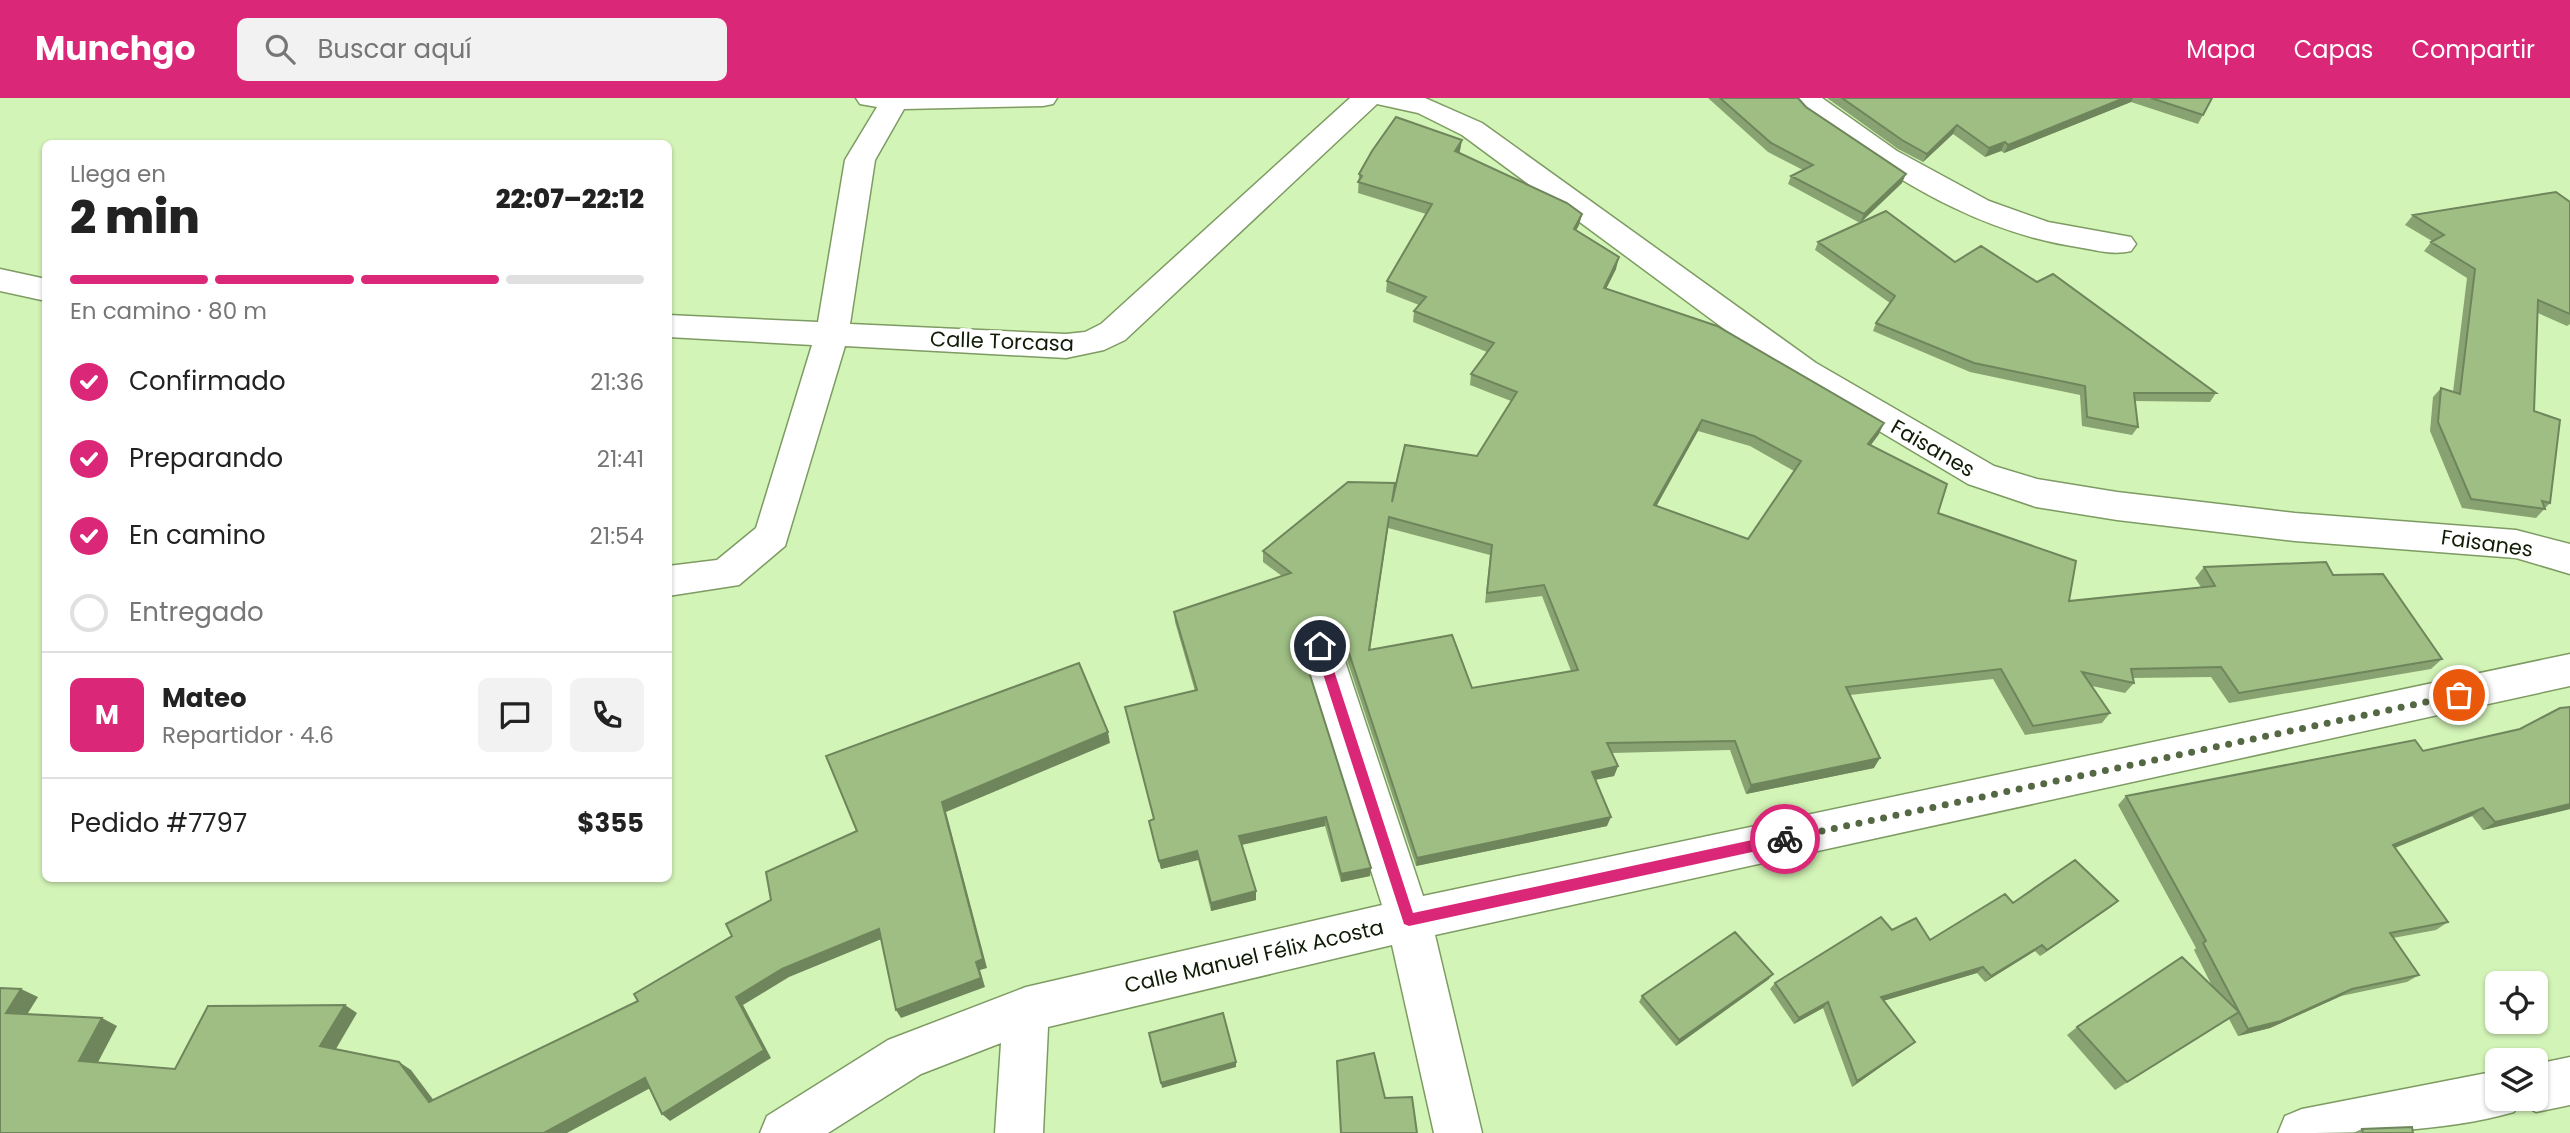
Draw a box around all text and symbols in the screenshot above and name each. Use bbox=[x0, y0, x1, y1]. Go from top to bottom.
search box bbox=[237, 18, 727, 81]
text: Munchgo bbox=[35, 25, 195, 72]
icon: search bbox=[261, 30, 299, 68]
text: Buscar aquí bbox=[317, 31, 472, 67]
text: Mapa bbox=[2186, 33, 2256, 66]
text: Capas bbox=[2294, 33, 2373, 66]
text: Compartir bbox=[2411, 33, 2535, 66]
text: Llega en bbox=[70, 158, 166, 190]
text: 22:07–22:12 bbox=[496, 181, 644, 217]
text: 2 min bbox=[70, 185, 200, 249]
text: En camino · 80 m bbox=[70, 295, 267, 327]
street label: Calle Torcasa bbox=[929, 324, 1075, 358]
icon: check bbox=[70, 363, 108, 401]
text: Confirmado bbox=[129, 363, 286, 399]
text: 21:36 bbox=[590, 366, 644, 398]
street label: Faisanes bbox=[1886, 412, 1980, 484]
icon: check bbox=[70, 440, 108, 478]
text: Preparando bbox=[129, 440, 283, 476]
text: 21:41 bbox=[597, 443, 644, 475]
icon: check bbox=[70, 517, 108, 555]
text: En camino bbox=[129, 517, 266, 553]
text: 21:54 bbox=[590, 520, 644, 552]
street label: Faisanes bbox=[2439, 522, 2535, 564]
text: Entregado bbox=[129, 594, 264, 630]
pin bbox=[1290, 616, 1350, 676]
icon: home bbox=[1301, 627, 1339, 665]
pin bbox=[2429, 665, 2489, 725]
icon: bag bbox=[2440, 676, 2478, 714]
button: chat bbox=[478, 678, 552, 752]
button: phone bbox=[570, 678, 644, 752]
text: Mateo bbox=[162, 680, 247, 716]
text: M bbox=[95, 697, 119, 733]
text: Repartidor · 4.6 bbox=[162, 719, 334, 751]
courier bbox=[1750, 804, 1820, 874]
text: Pedido #7797 bbox=[70, 805, 247, 841]
text: $355 bbox=[577, 805, 644, 841]
icon: bike bbox=[1766, 820, 1804, 858]
street label: Calle Manuel Félix Acosta bbox=[1122, 912, 1386, 1000]
map controls bbox=[2485, 971, 2548, 1111]
button: locate bbox=[2485, 971, 2548, 1034]
button: layers bbox=[2485, 1048, 2548, 1111]

